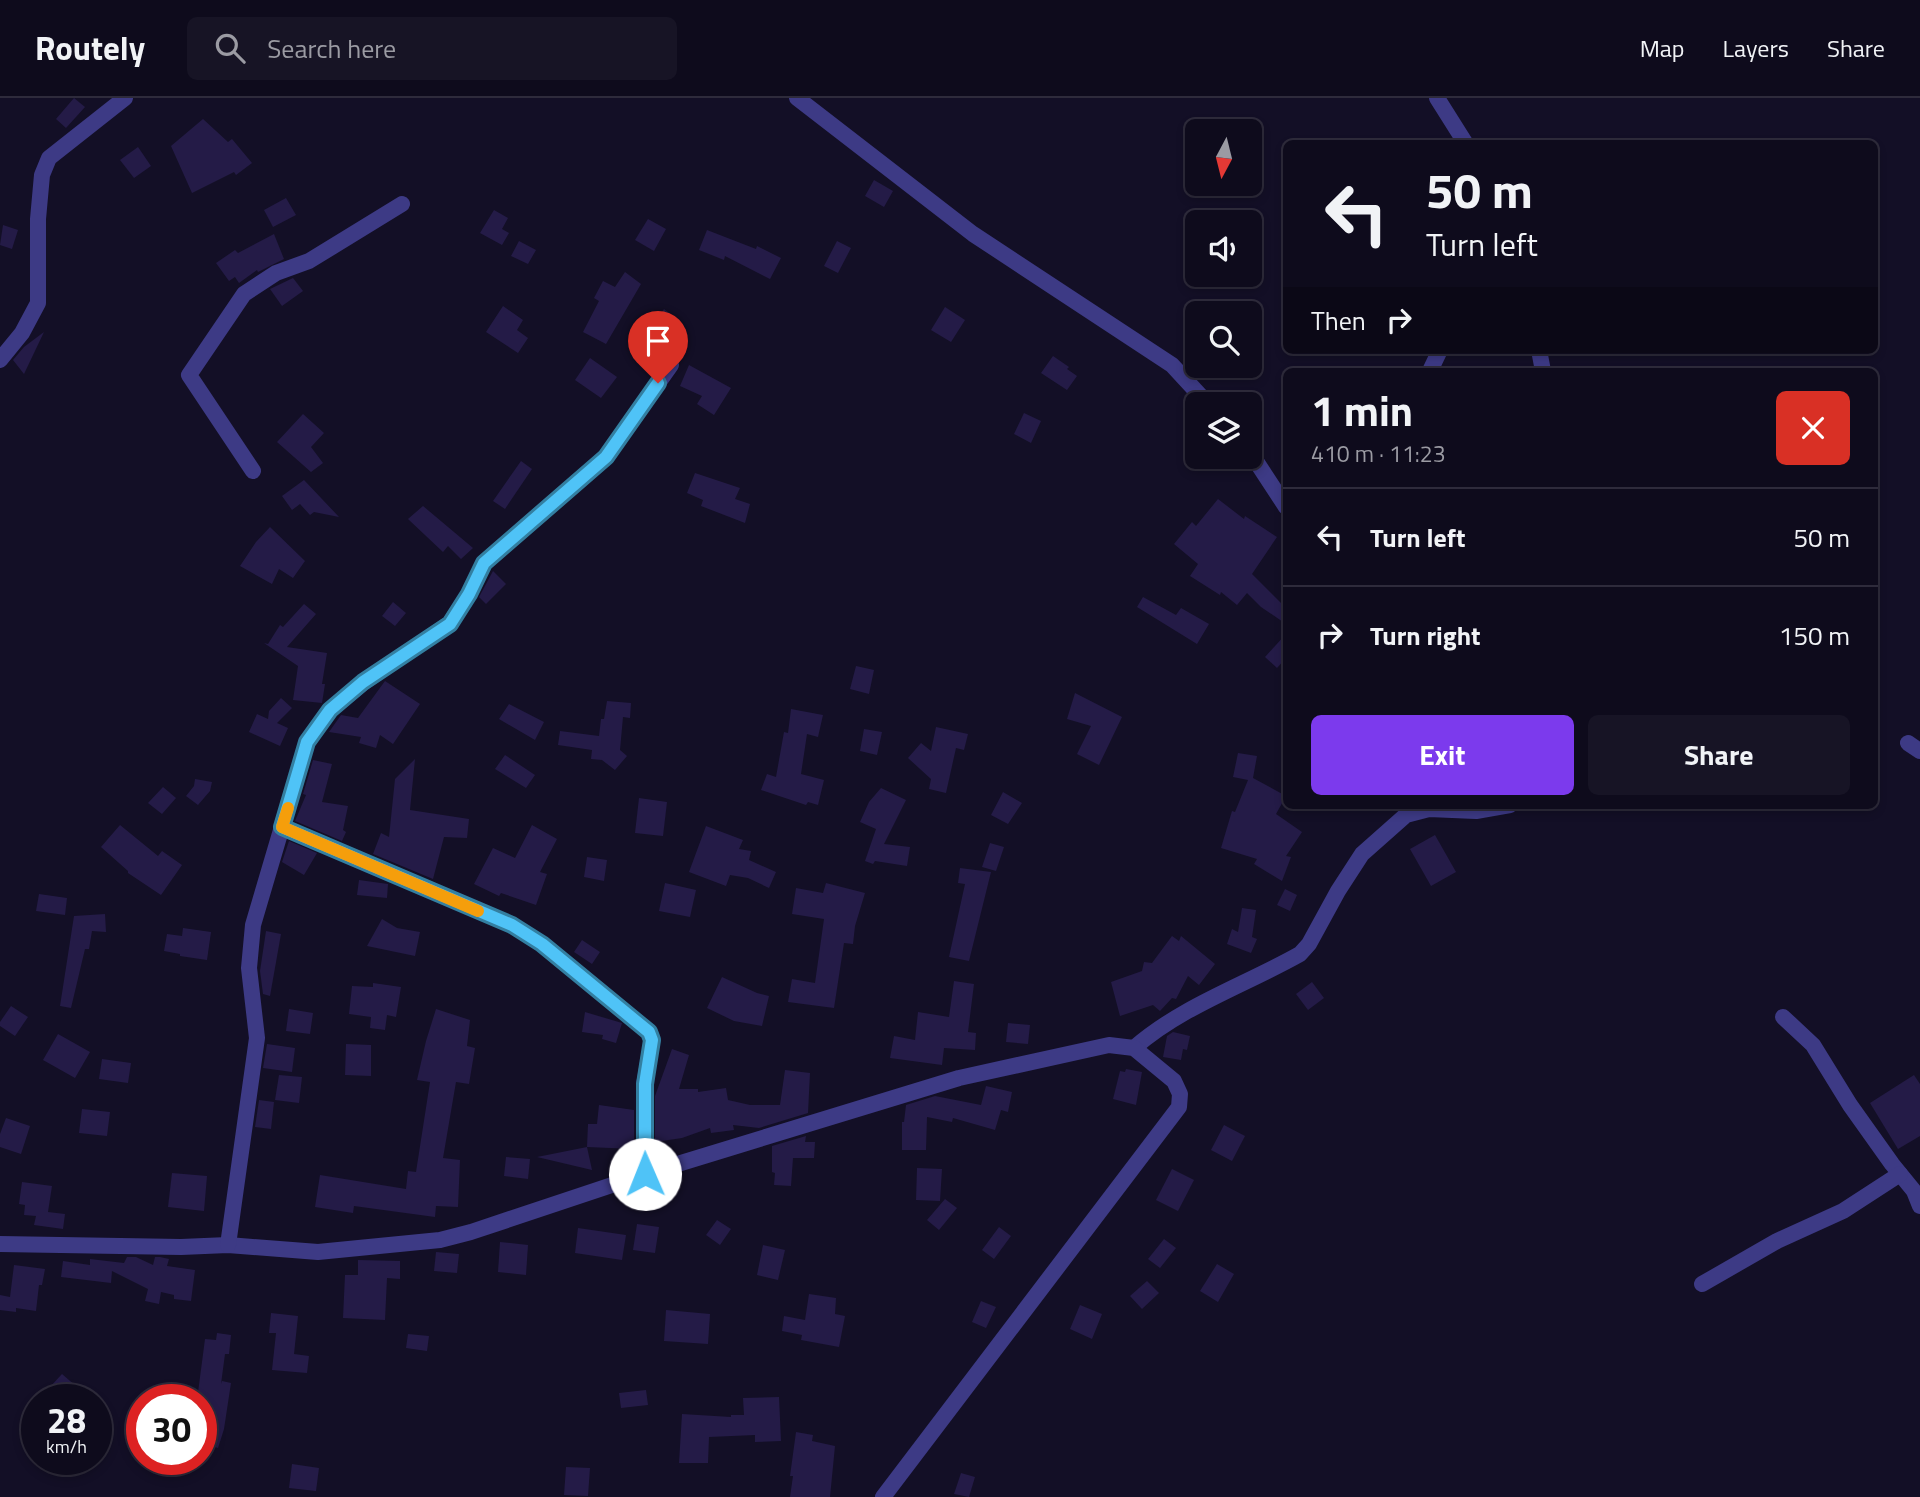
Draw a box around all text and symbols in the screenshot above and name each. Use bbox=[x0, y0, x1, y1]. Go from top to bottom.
search box bbox=[187, 17, 677, 80]
text: Routely bbox=[35, 23, 145, 73]
icon: search bbox=[211, 29, 249, 67]
text: Search here bbox=[267, 29, 396, 68]
text: Map bbox=[1640, 30, 1685, 66]
text: Layers bbox=[1723, 30, 1789, 66]
text: Share bbox=[1827, 30, 1885, 66]
north arrow bbox=[1185, 119, 1262, 196]
map controls bbox=[1185, 119, 1262, 469]
text: 50 m bbox=[1426, 152, 1533, 227]
icon: left bbox=[1311, 168, 1402, 259]
button: sound bbox=[1185, 210, 1262, 287]
text: Turn left bbox=[1426, 220, 1538, 268]
button: search bbox=[1185, 301, 1262, 378]
text: Then bbox=[1311, 301, 1366, 340]
icon: right bbox=[1380, 301, 1418, 339]
pin bbox=[628, 311, 688, 383]
icon: arrive bbox=[639, 322, 677, 360]
text: 1 min bbox=[1311, 378, 1413, 442]
button: close bbox=[1776, 391, 1850, 465]
button: layers bbox=[1185, 392, 1262, 469]
text: 410 m · 11:23 bbox=[1311, 436, 1446, 471]
icon: left bbox=[1311, 518, 1349, 556]
text: Turn left bbox=[1370, 518, 1465, 557]
text: 50 m bbox=[1793, 518, 1850, 557]
icon: right bbox=[1311, 616, 1349, 654]
text: Turn right bbox=[1370, 616, 1481, 655]
text: 150 m bbox=[1779, 616, 1850, 655]
button: Exit bbox=[1311, 715, 1574, 795]
button: Share bbox=[1588, 715, 1850, 795]
position arrow bbox=[608, 1137, 682, 1211]
speed limit sign: 30 bbox=[126, 1384, 217, 1475]
text: 28 bbox=[47, 1393, 86, 1447]
text: km/h bbox=[46, 1433, 87, 1460]

